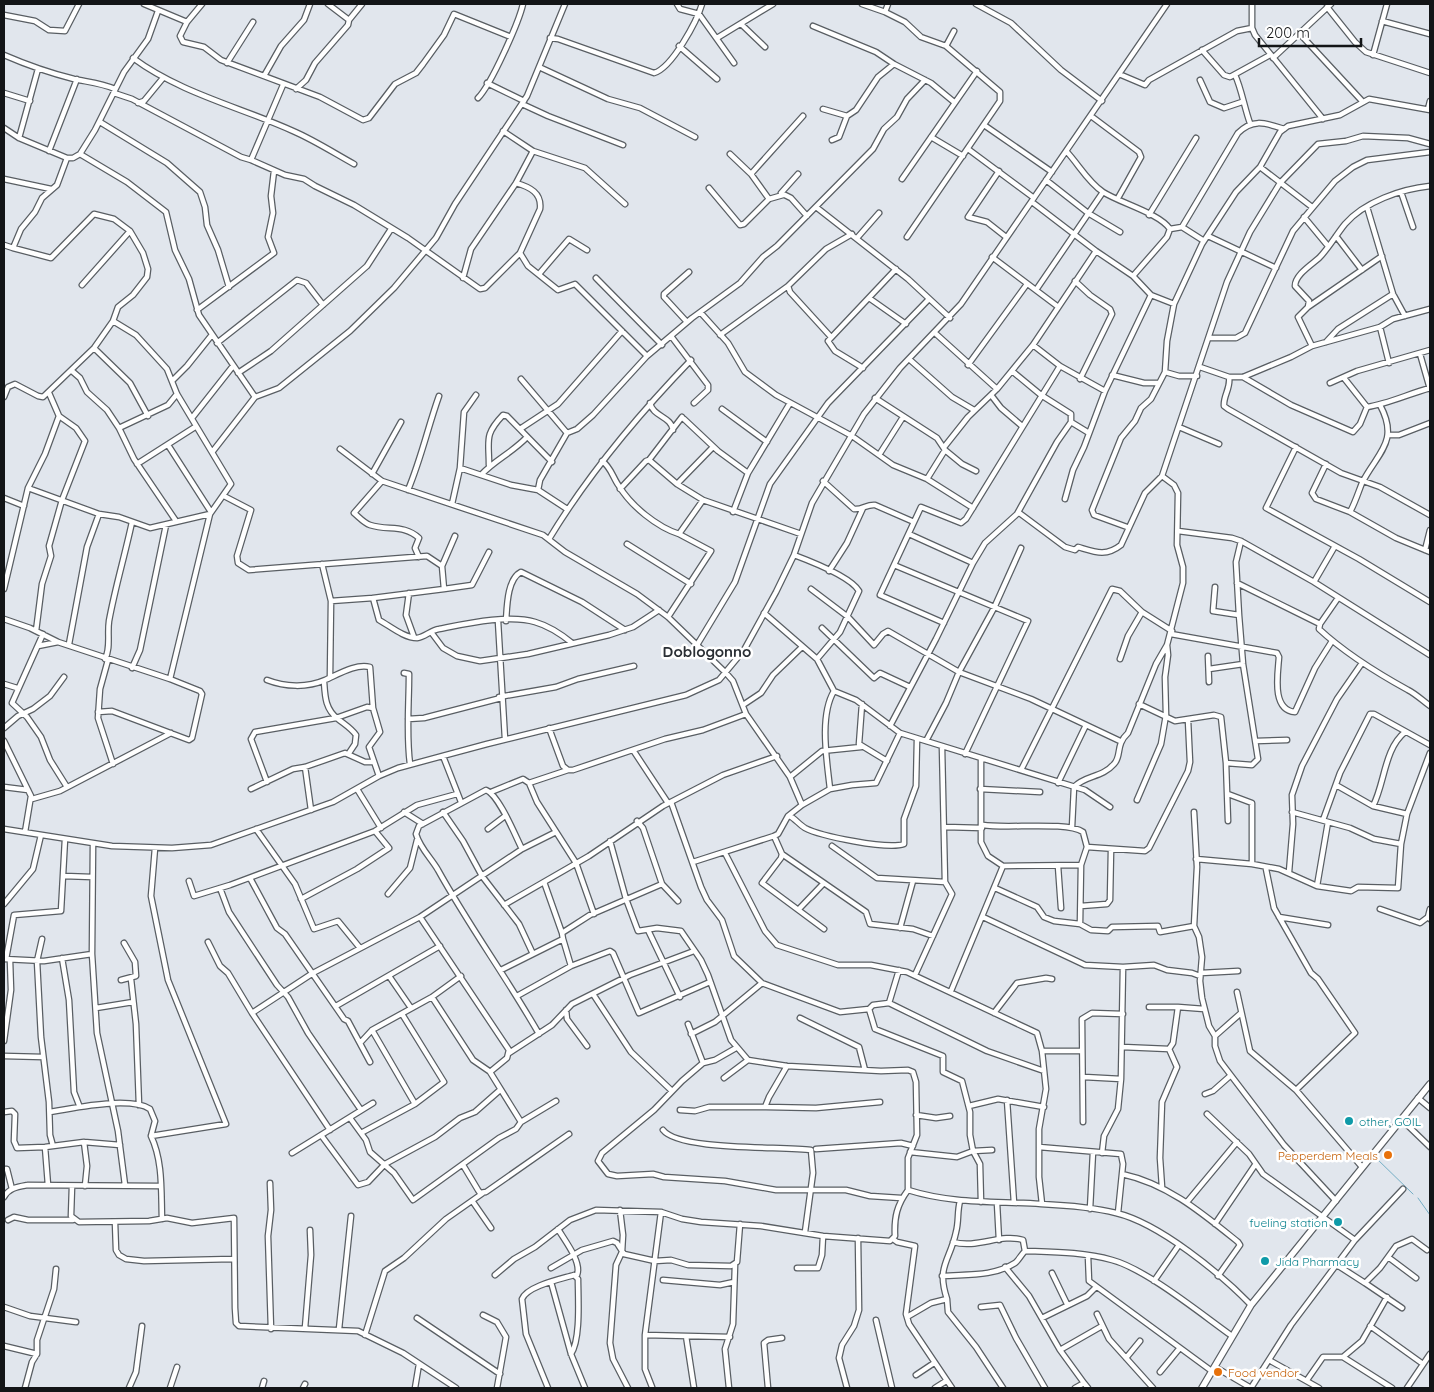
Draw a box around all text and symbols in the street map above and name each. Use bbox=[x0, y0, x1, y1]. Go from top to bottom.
scale bar bbox=[1259, 15, 1362, 47]
text: 200 m bbox=[1266, 23, 1310, 42]
district label: Doblogonno bbox=[663, 642, 751, 661]
place label: other, GOIL bbox=[1359, 1114, 1422, 1129]
marker: other, GOIL bbox=[1343, 1115, 1355, 1127]
place label: Pepperdem Meals bbox=[1278, 1148, 1378, 1163]
marker: Pepperdem Meals bbox=[1382, 1149, 1394, 1161]
place label: fueling station bbox=[1249, 1215, 1328, 1230]
marker: fueling station bbox=[1332, 1216, 1344, 1228]
place label: Jida Pharmacy bbox=[1275, 1254, 1359, 1269]
marker: Jida Pharmacy bbox=[1259, 1255, 1271, 1267]
place label: Food vendor bbox=[1228, 1365, 1299, 1380]
marker: Food vendor bbox=[1212, 1366, 1224, 1378]

